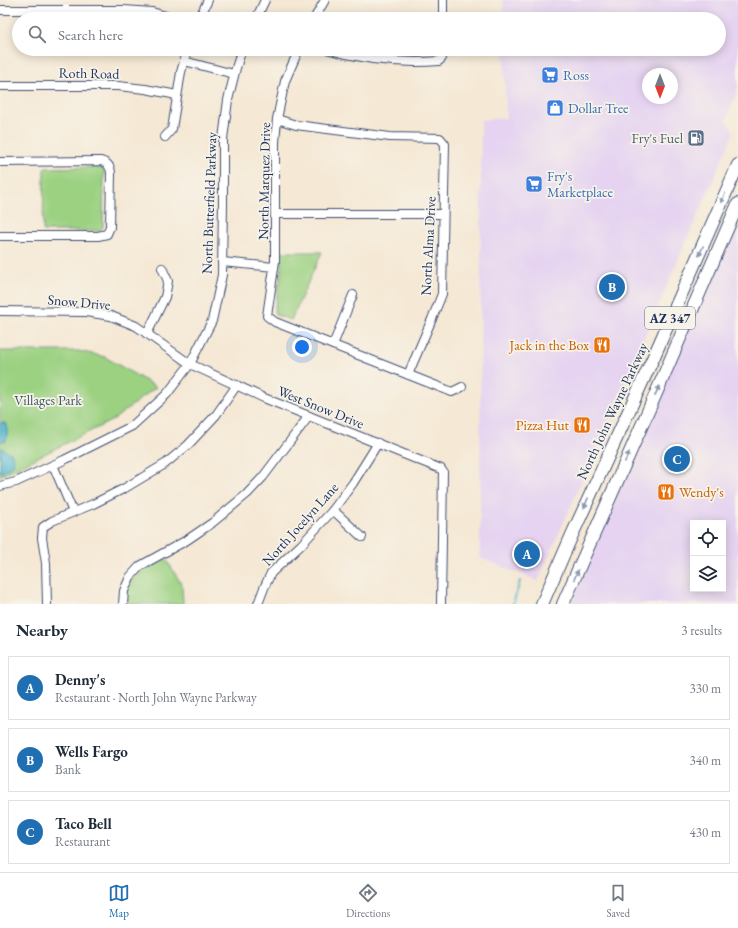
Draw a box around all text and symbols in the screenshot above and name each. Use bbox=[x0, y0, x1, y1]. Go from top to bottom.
search box bbox=[12, 12, 726, 56]
icon: search bbox=[26, 23, 48, 45]
text: Search here bbox=[58, 25, 123, 44]
street label: Roth Road bbox=[59, 63, 120, 83]
supermarket icon: Ross bbox=[540, 65, 560, 85]
place label: Ross bbox=[563, 66, 589, 84]
north arrow bbox=[642, 68, 678, 104]
shop icon: Dollar Tree bbox=[545, 98, 565, 118]
place label: Dollar Tree bbox=[568, 99, 629, 117]
street label: North Marquez Drive bbox=[254, 121, 274, 240]
fuel station icon: Fry's Fuel bbox=[686, 128, 706, 148]
place label: Fry's Fuel bbox=[632, 129, 684, 147]
street label: North Butterfield Parkway bbox=[198, 131, 221, 274]
place label: Fry's Marketplace bbox=[547, 167, 613, 201]
supermarket icon: Fry's Marketplace bbox=[524, 174, 544, 194]
one-way arrow bbox=[720, 192, 727, 204]
street label: North Alma Drive bbox=[416, 195, 440, 296]
one-way arrow bbox=[697, 245, 703, 257]
pin: B bbox=[599, 272, 625, 302]
street label: Snow Drive bbox=[47, 290, 112, 314]
road number: AZ 347 bbox=[645, 307, 695, 329]
restaurant icon: Jack in the Box bbox=[592, 335, 612, 355]
place label: Jack in the Box bbox=[508, 336, 589, 354]
your location bbox=[292, 337, 312, 357]
street label: North John Wayne Parkway bbox=[572, 339, 652, 483]
street label: West Snow Drive bbox=[275, 382, 367, 433]
one-way arrow bbox=[654, 386, 660, 397]
park label: Villages Park bbox=[14, 391, 82, 409]
restaurant icon: Pizza Hut bbox=[572, 415, 592, 435]
place label: Pizza Hut bbox=[516, 416, 570, 434]
pin: C bbox=[664, 444, 690, 474]
one-way arrow bbox=[625, 450, 631, 462]
street label: North Jocelyn Lane bbox=[258, 478, 343, 569]
restaurant icon: Wendy's bbox=[656, 482, 676, 502]
place label: Wendy's bbox=[679, 483, 724, 501]
one-way arrow bbox=[583, 498, 589, 509]
map controls bbox=[690, 520, 726, 592]
button: locate bbox=[690, 520, 726, 556]
pin: A bbox=[514, 539, 540, 569]
button: layers bbox=[690, 556, 726, 592]
one-way arrow bbox=[573, 568, 579, 580]
text: Nearby bbox=[16, 619, 68, 641]
text: 3 results bbox=[681, 622, 722, 639]
text: Denny's bbox=[55, 670, 105, 689]
text: A bbox=[25, 680, 35, 697]
text: 330 m bbox=[690, 680, 721, 697]
text: Restaurant · North John Wayne Parkway bbox=[55, 689, 257, 706]
text: Wells Fargo bbox=[55, 742, 128, 761]
text: B bbox=[26, 752, 34, 769]
text: 340 m bbox=[690, 752, 721, 769]
text: Bank bbox=[55, 761, 81, 778]
text: Taco Bell bbox=[55, 814, 112, 833]
text: C bbox=[25, 824, 35, 841]
text: 430 m bbox=[690, 824, 721, 841]
text: Restaurant bbox=[55, 833, 110, 850]
tab: Map bbox=[108, 882, 130, 920]
tab: Directions bbox=[346, 882, 390, 920]
tab: Saved bbox=[606, 882, 630, 920]

